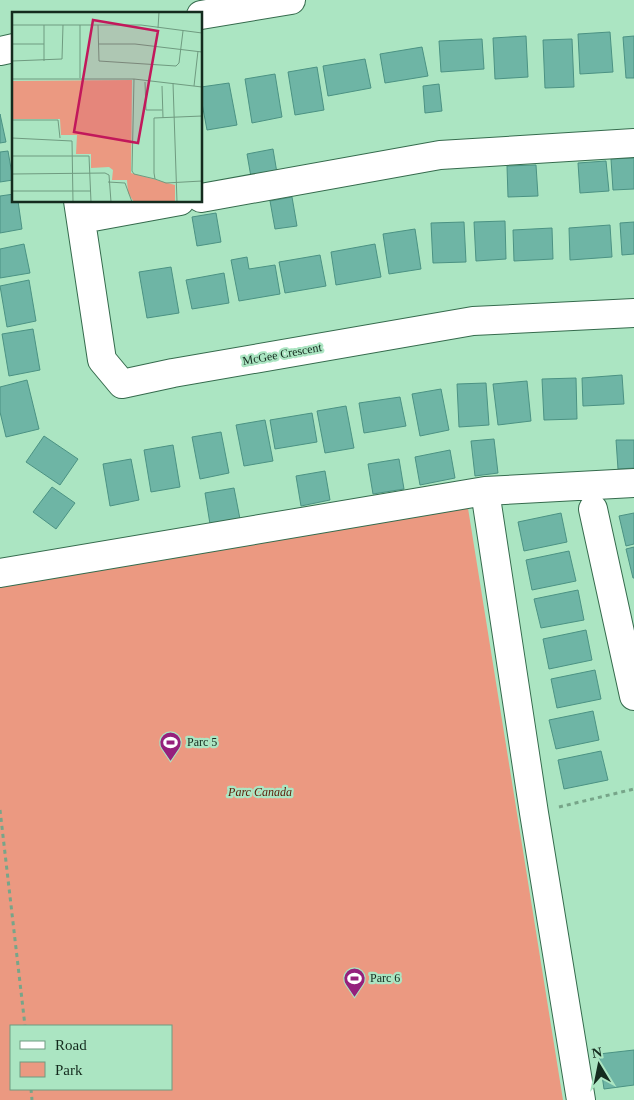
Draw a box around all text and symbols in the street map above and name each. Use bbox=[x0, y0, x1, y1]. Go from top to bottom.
inset map bbox=[12, 12, 202, 202]
street label: McGee Crescent bbox=[241, 340, 323, 368]
sports icon: Parc 5 bbox=[159, 730, 183, 761]
place label: Parc 5 bbox=[187, 735, 217, 749]
park label: Parc Canada bbox=[227, 785, 292, 799]
sports icon: Parc 6 bbox=[342, 966, 366, 997]
place label: Parc 6 bbox=[370, 971, 400, 985]
legend bbox=[10, 1025, 172, 1090]
text: Road bbox=[55, 1037, 87, 1053]
north arrow bbox=[574, 1040, 624, 1090]
text: N bbox=[591, 1044, 603, 1061]
text: Park bbox=[55, 1062, 83, 1078]

